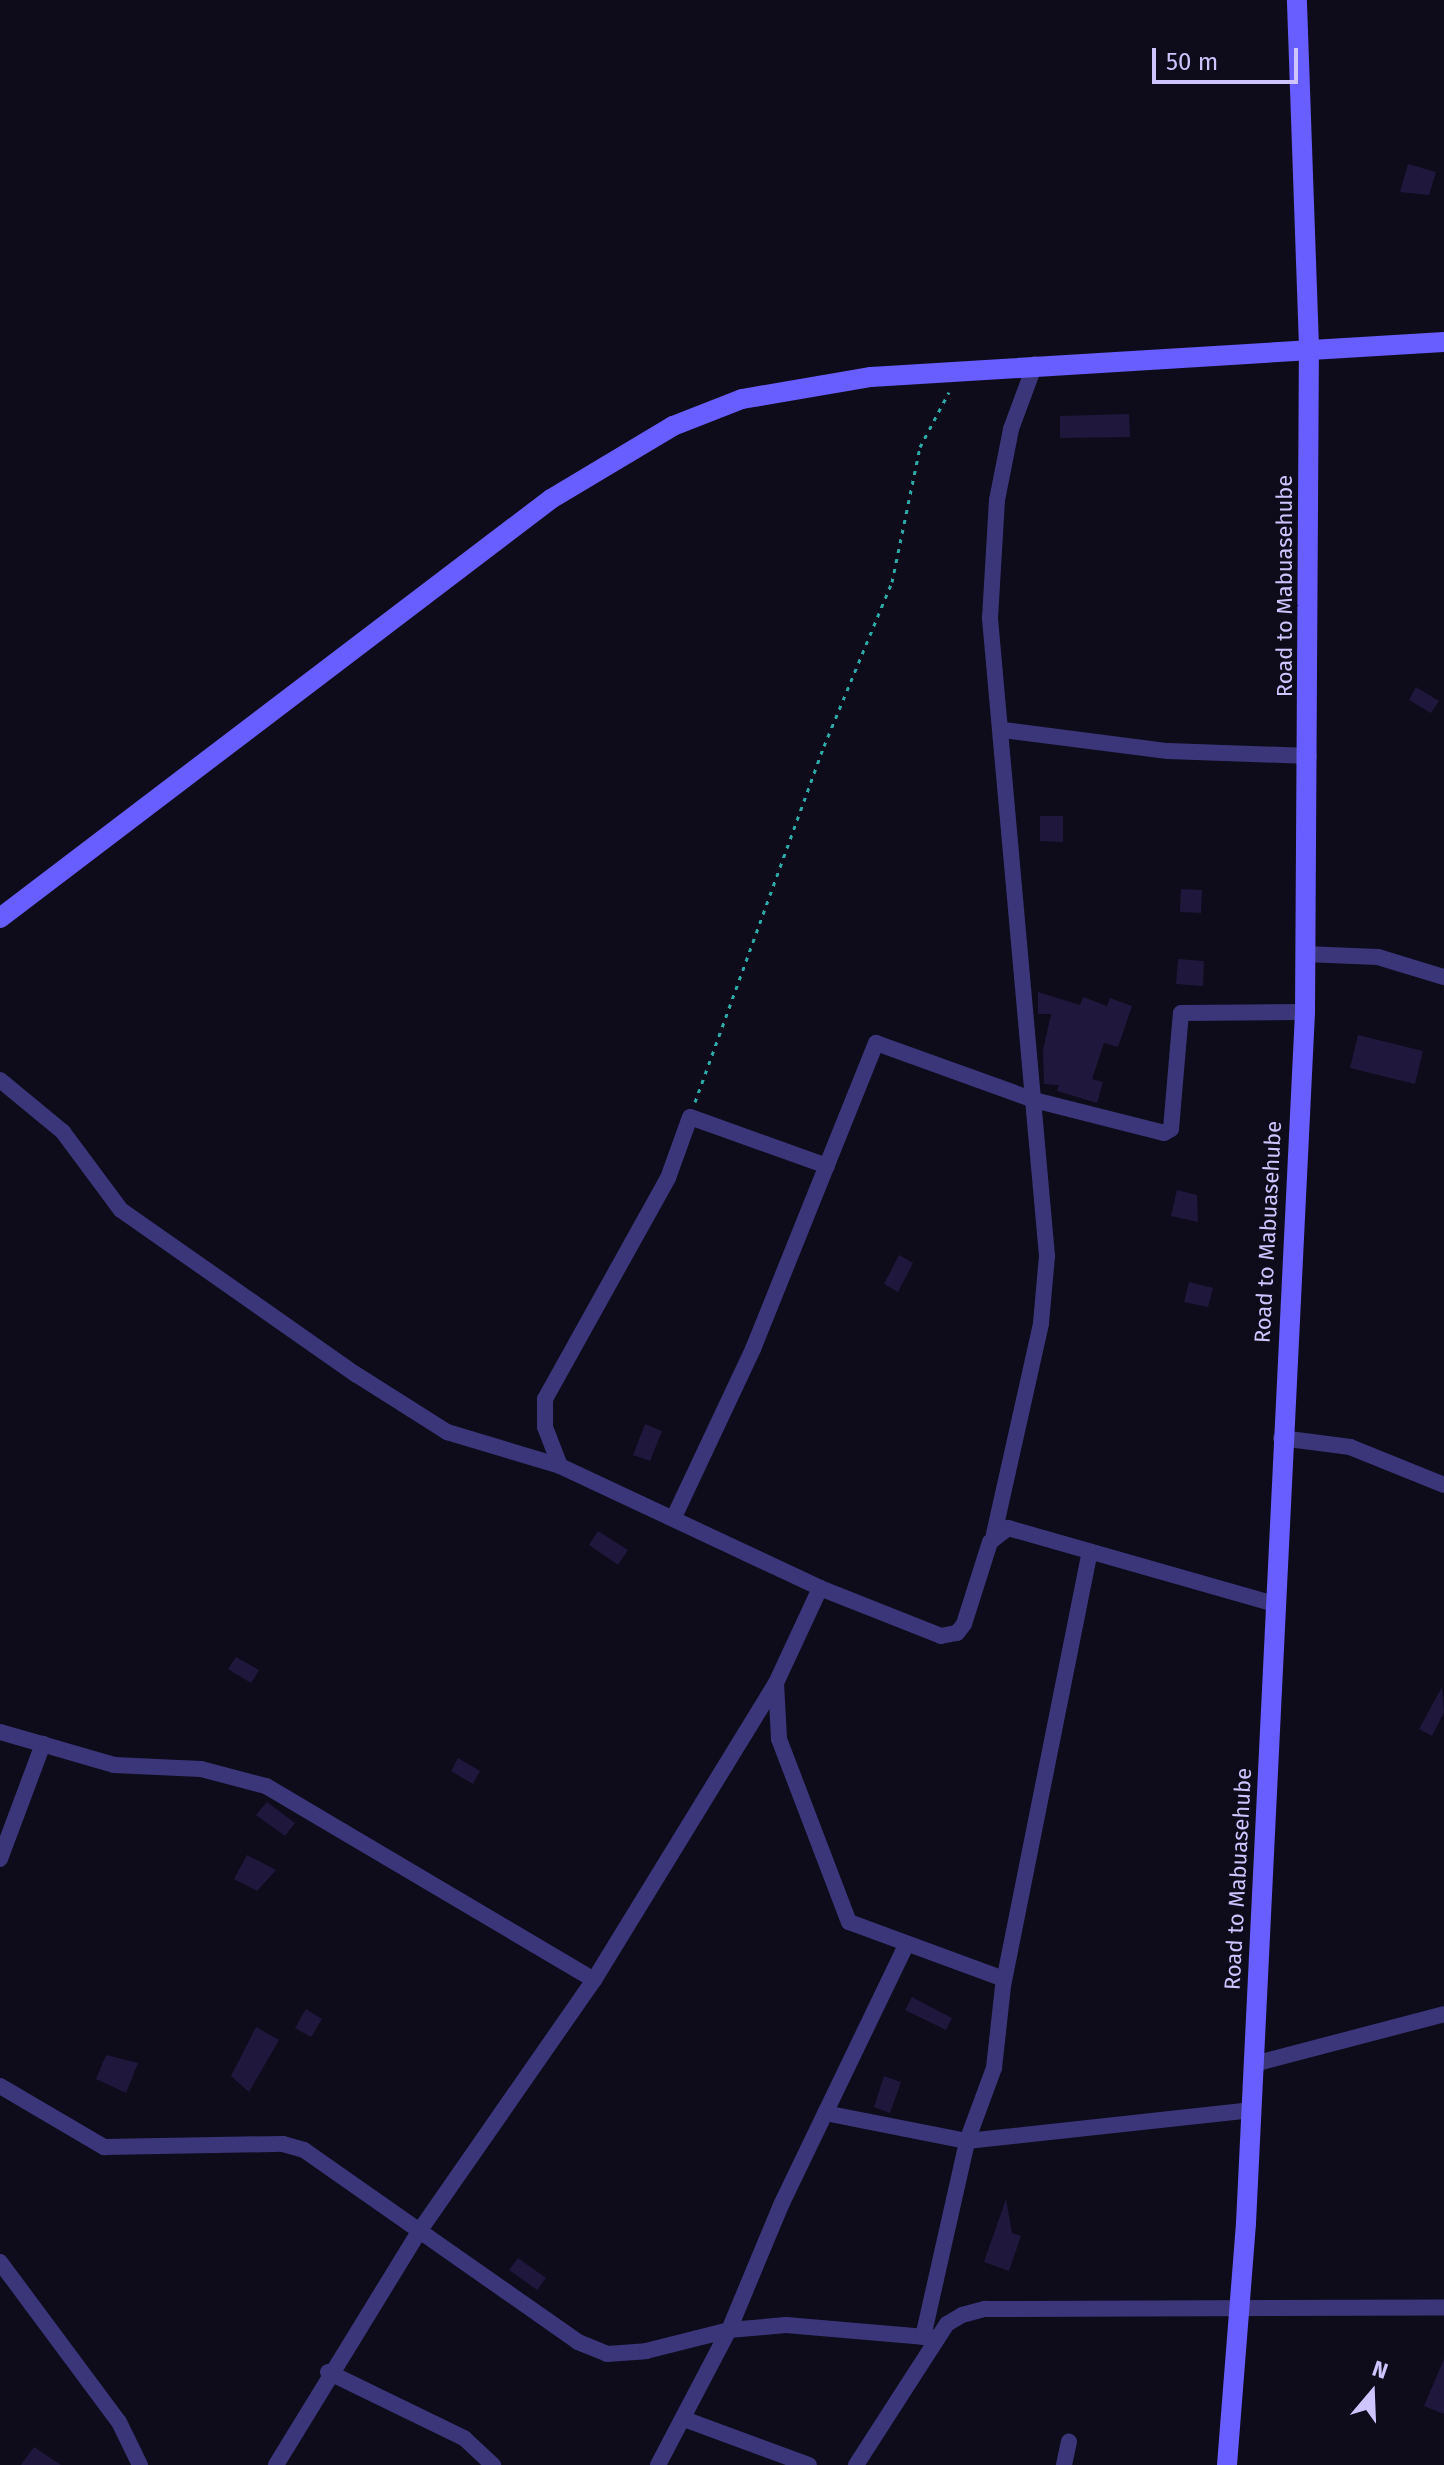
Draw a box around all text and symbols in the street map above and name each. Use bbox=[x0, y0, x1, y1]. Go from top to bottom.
scale bar bbox=[1156, 32, 1302, 82]
text: 50 m bbox=[1166, 48, 1218, 76]
street label: Road to Mabuasehube bbox=[1272, 475, 1298, 697]
street label: Road to Mabuasehube bbox=[1249, 1120, 1287, 1344]
street label: Road to Mabuasehube bbox=[1219, 1767, 1257, 1991]
north arrow bbox=[1332, 2353, 1412, 2433]
text: N bbox=[1369, 2355, 1391, 2385]

